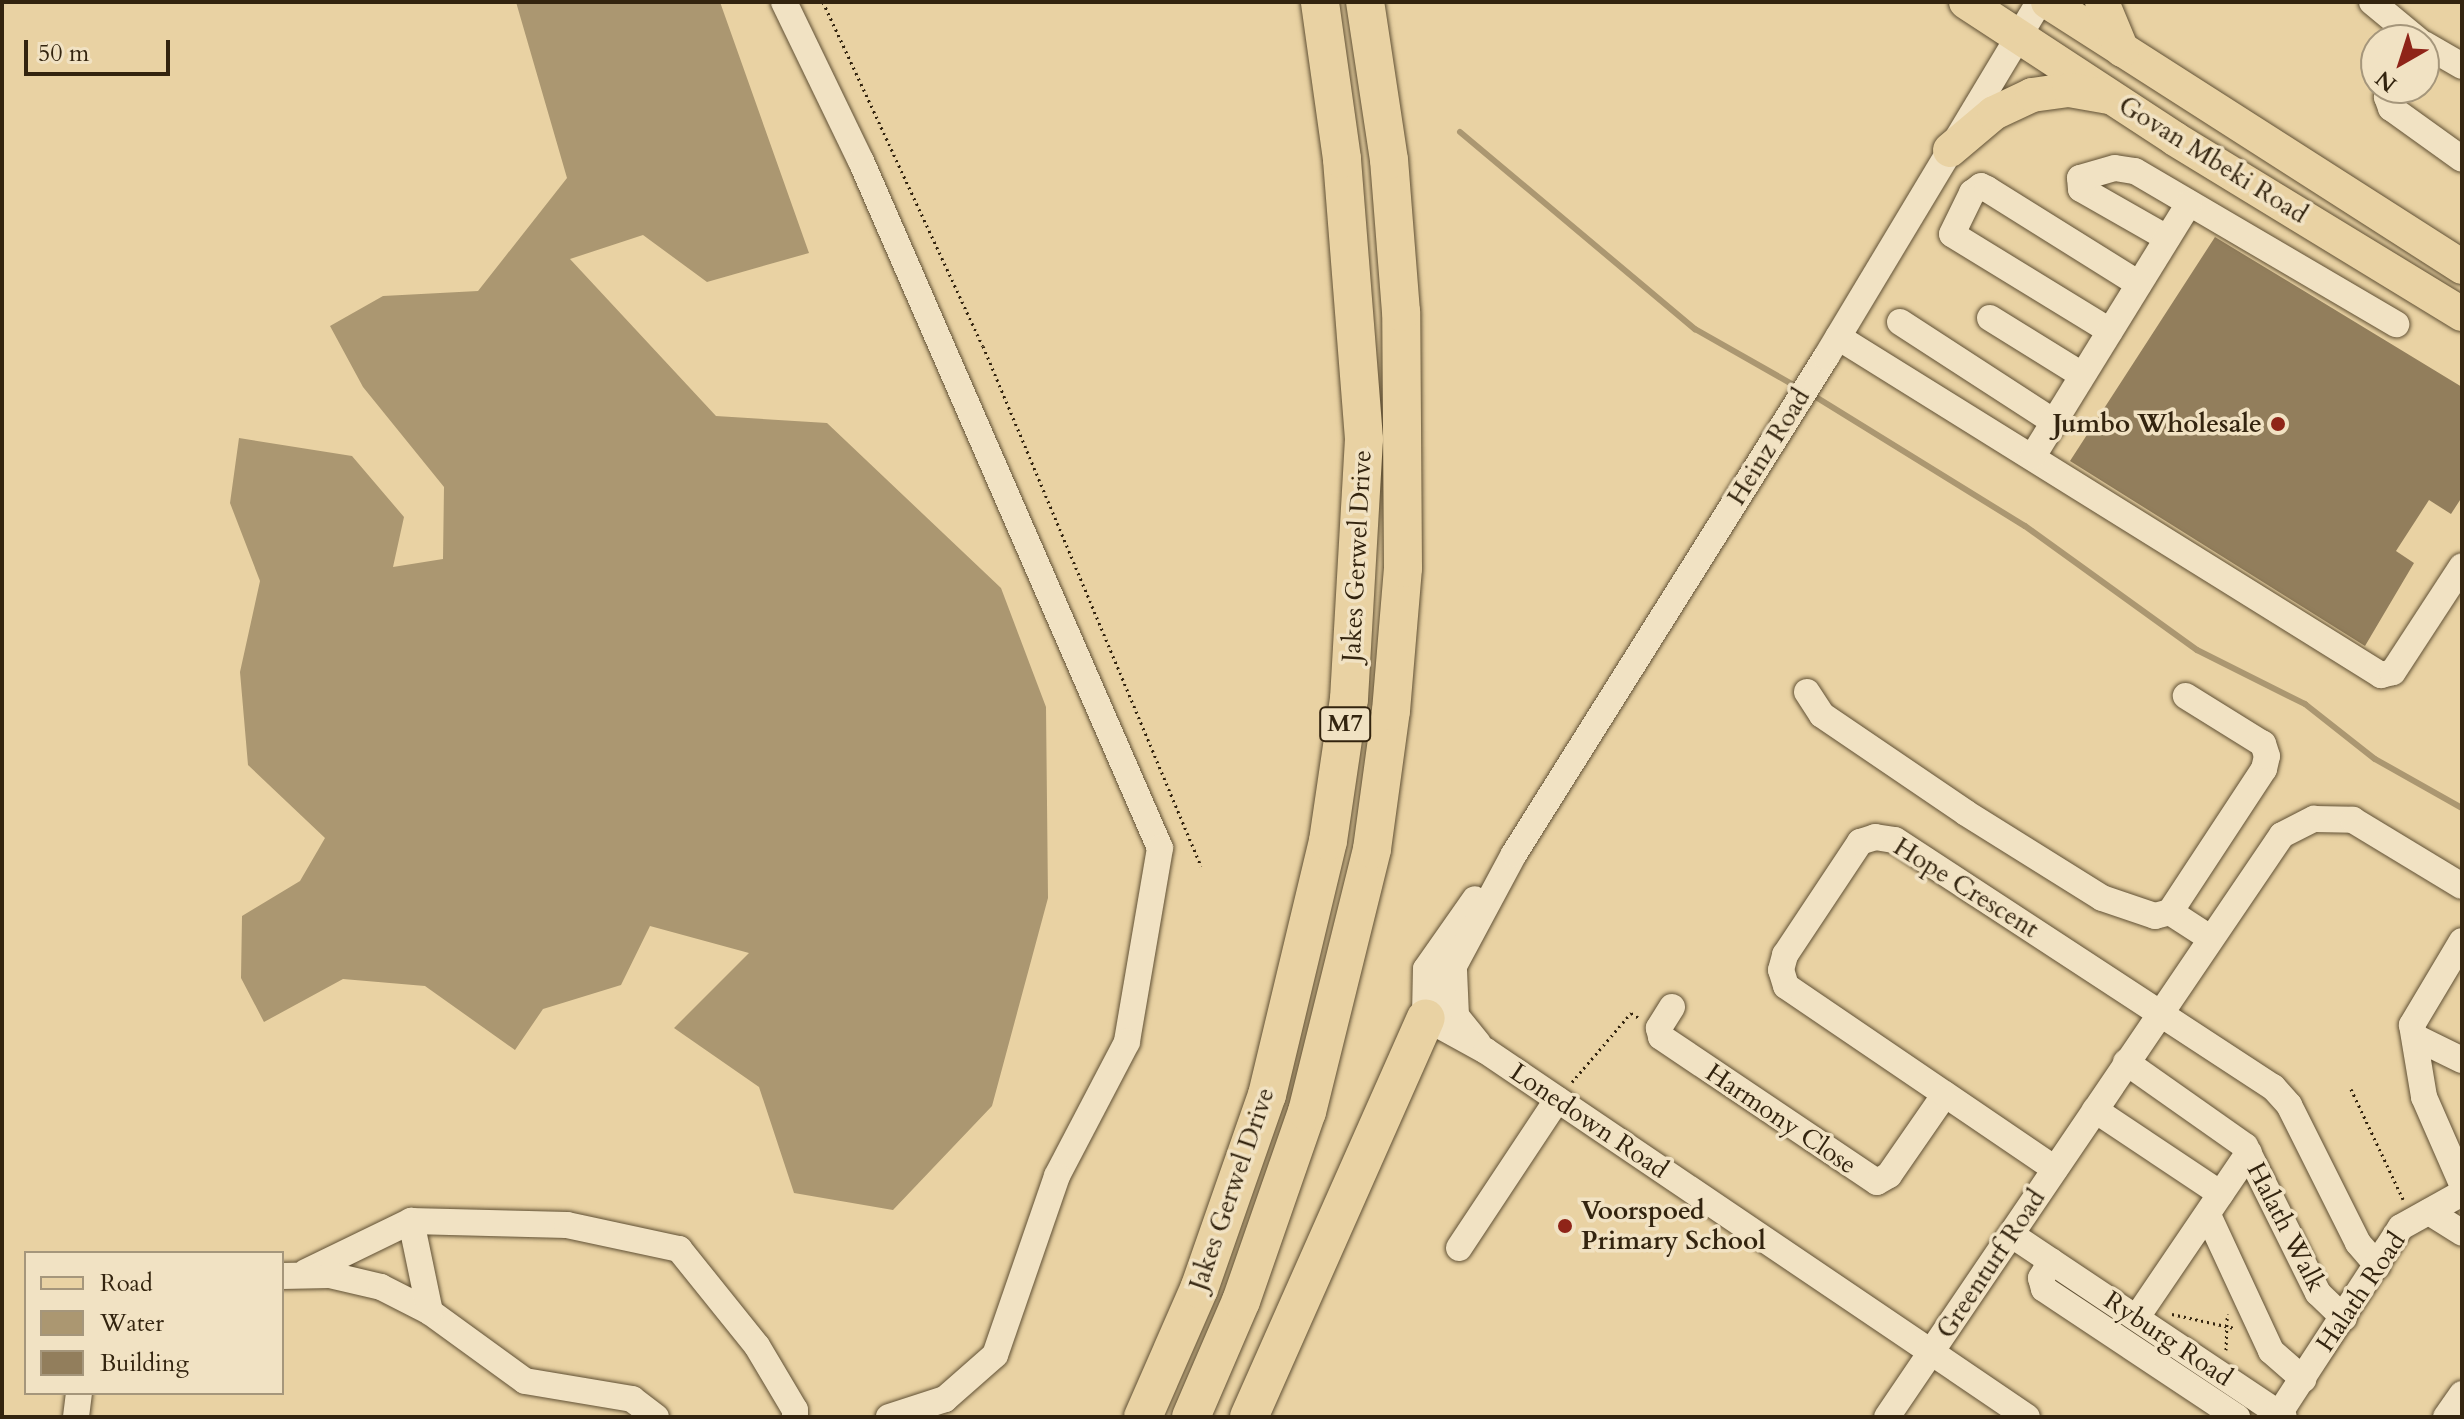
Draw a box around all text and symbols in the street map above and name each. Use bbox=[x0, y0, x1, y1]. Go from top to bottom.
scale bar bbox=[28, 24, 174, 74]
north arrow bbox=[2360, 24, 2440, 104]
text: 50 m bbox=[38, 37, 89, 70]
text: N bbox=[2369, 63, 2403, 99]
street label: Govan Mbeki Road bbox=[2113, 89, 2313, 231]
street label: Heinz Road bbox=[1721, 383, 1817, 511]
place label: Jumbo Wholesale bbox=[2053, 408, 2262, 440]
marker: Jumbo Wholesale bbox=[2269, 415, 2287, 433]
street label: Jakes Gerwel Drive bbox=[1336, 449, 1378, 663]
road number: M7 bbox=[1319, 704, 1371, 744]
street label: Hope Crescent bbox=[1888, 831, 2044, 945]
street label: Lonedown Road bbox=[1504, 1057, 1674, 1185]
street label: Harmony Close bbox=[1700, 1057, 1862, 1181]
street label: Jakes Gerwel Drive bbox=[1183, 1083, 1281, 1295]
street label: Halath Walk bbox=[2240, 1157, 2332, 1297]
street label: Greenturf Road bbox=[1930, 1184, 2052, 1344]
place label: Voorspoed Primary School bbox=[1581, 1195, 1766, 1256]
marker: Voorspoed Primary School bbox=[1556, 1217, 1574, 1235]
street label: Halath Road bbox=[2310, 1226, 2412, 1358]
legend bbox=[24, 1251, 284, 1395]
text: Road bbox=[100, 1267, 153, 1300]
street label: Ryburg Road bbox=[2098, 1285, 2238, 1393]
text: Water bbox=[100, 1307, 164, 1340]
text: Building bbox=[100, 1347, 189, 1380]

